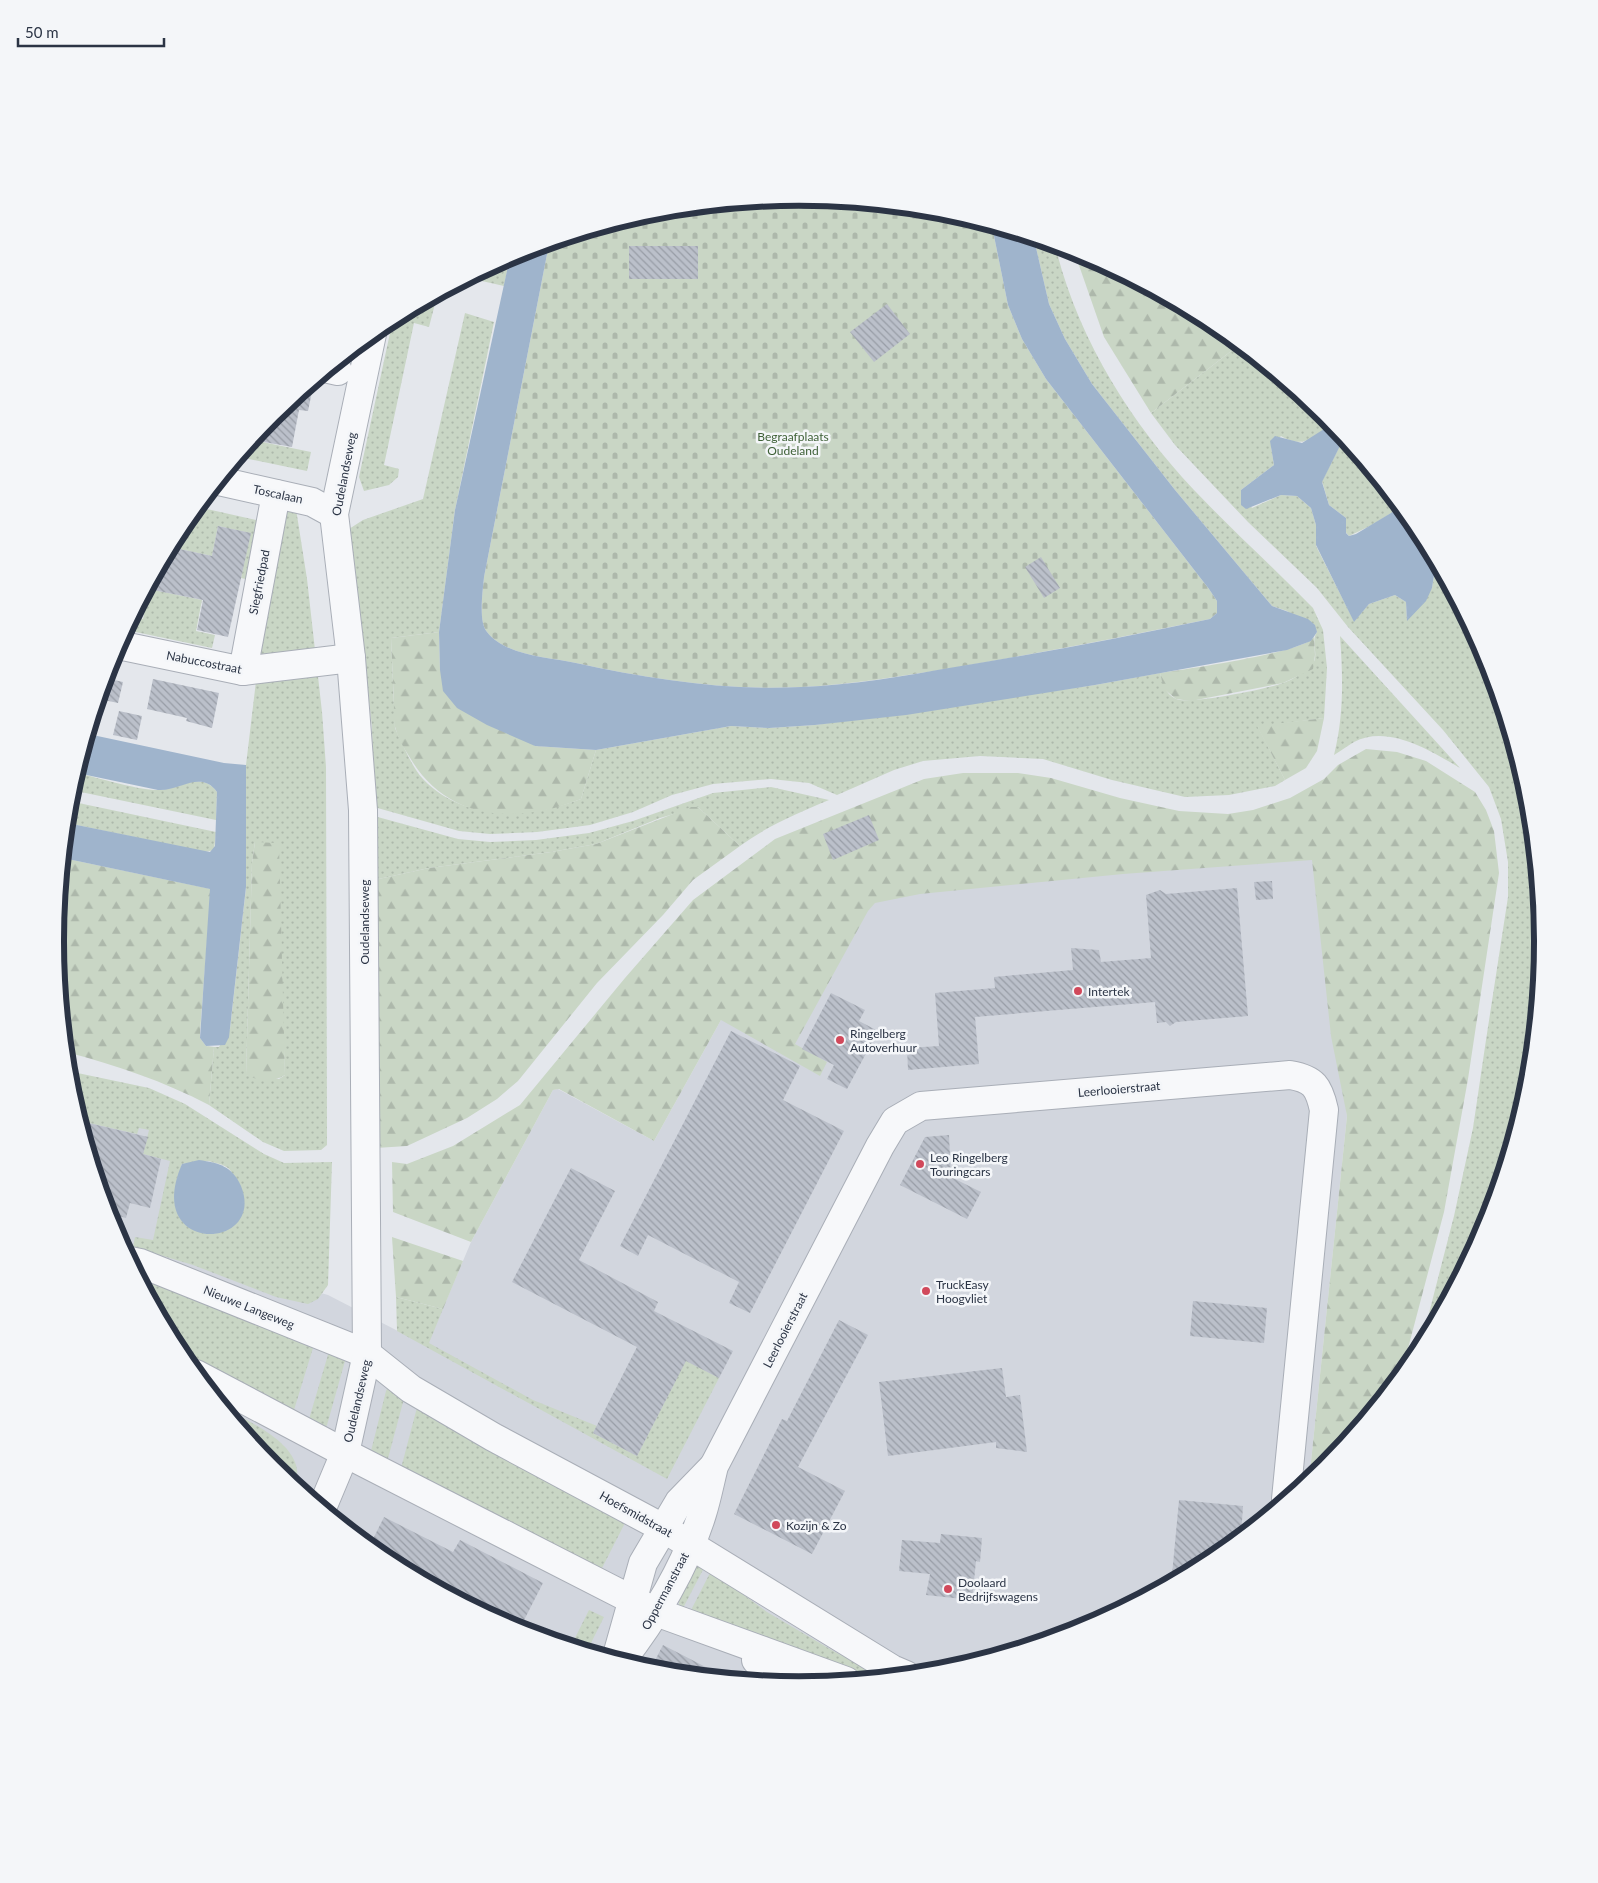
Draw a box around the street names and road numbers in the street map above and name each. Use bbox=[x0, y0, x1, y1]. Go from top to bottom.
street label: Oudelandseweg bbox=[329, 431, 359, 517]
street label: Toscalaan bbox=[252, 481, 304, 507]
street label: Siegfriedpad bbox=[245, 548, 273, 616]
street label: Nabuccostraat bbox=[165, 647, 244, 677]
street label: Oudelandseweg bbox=[357, 880, 372, 964]
street label: Leerlooierstraat bbox=[1077, 1078, 1162, 1100]
street label: Nieuwe Langeweg bbox=[201, 1282, 297, 1332]
street label: Leerlooierstraat bbox=[760, 1289, 811, 1370]
street label: Oudelandseweg bbox=[340, 1358, 374, 1444]
street label: Hoefsmidstraat bbox=[597, 1488, 676, 1540]
street label: Oppermanstraat bbox=[638, 1549, 692, 1633]

